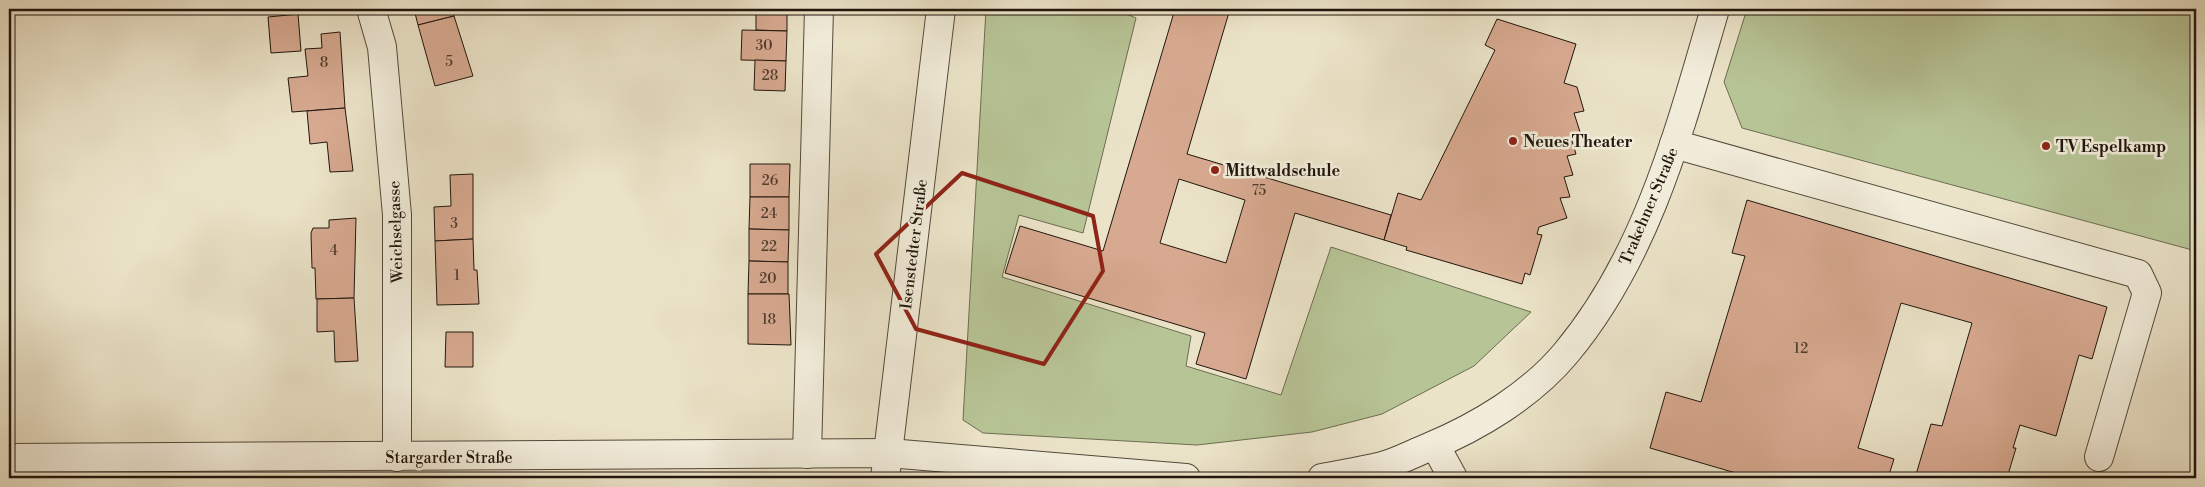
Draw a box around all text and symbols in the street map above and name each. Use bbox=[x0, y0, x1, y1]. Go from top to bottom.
house number: 30 bbox=[755, 37, 773, 55]
house number: 5 bbox=[445, 53, 453, 71]
house number: 8 bbox=[320, 54, 328, 72]
house number: 28 bbox=[762, 67, 778, 85]
place label: Neues Theater bbox=[1523, 132, 1633, 152]
marker: Neues Theater bbox=[1507, 135, 1519, 147]
place label: TV Espelkamp bbox=[2056, 137, 2166, 157]
marker: TV Espelkamp bbox=[2040, 140, 2052, 152]
street label: Trakehner Straße bbox=[1615, 144, 1683, 268]
place label: Mittwaldschule bbox=[1225, 161, 1340, 181]
marker: Mittwaldschule bbox=[1209, 164, 1221, 176]
house number: 26 bbox=[762, 172, 779, 190]
street label: Isenstedter Straße bbox=[896, 178, 932, 310]
street label: Weichselgasse bbox=[384, 180, 408, 285]
house number: 75 bbox=[1252, 182, 1267, 200]
house number: 24 bbox=[761, 205, 777, 223]
house number: 3 bbox=[450, 215, 458, 233]
house number: 22 bbox=[761, 238, 777, 256]
house number: 4 bbox=[330, 242, 338, 260]
house number: 1 bbox=[454, 267, 460, 285]
house number: 20 bbox=[759, 270, 777, 288]
house number: 18 bbox=[762, 311, 776, 329]
house number: 12 bbox=[1794, 340, 1808, 358]
street label: Stargarder Straße bbox=[385, 448, 513, 468]

